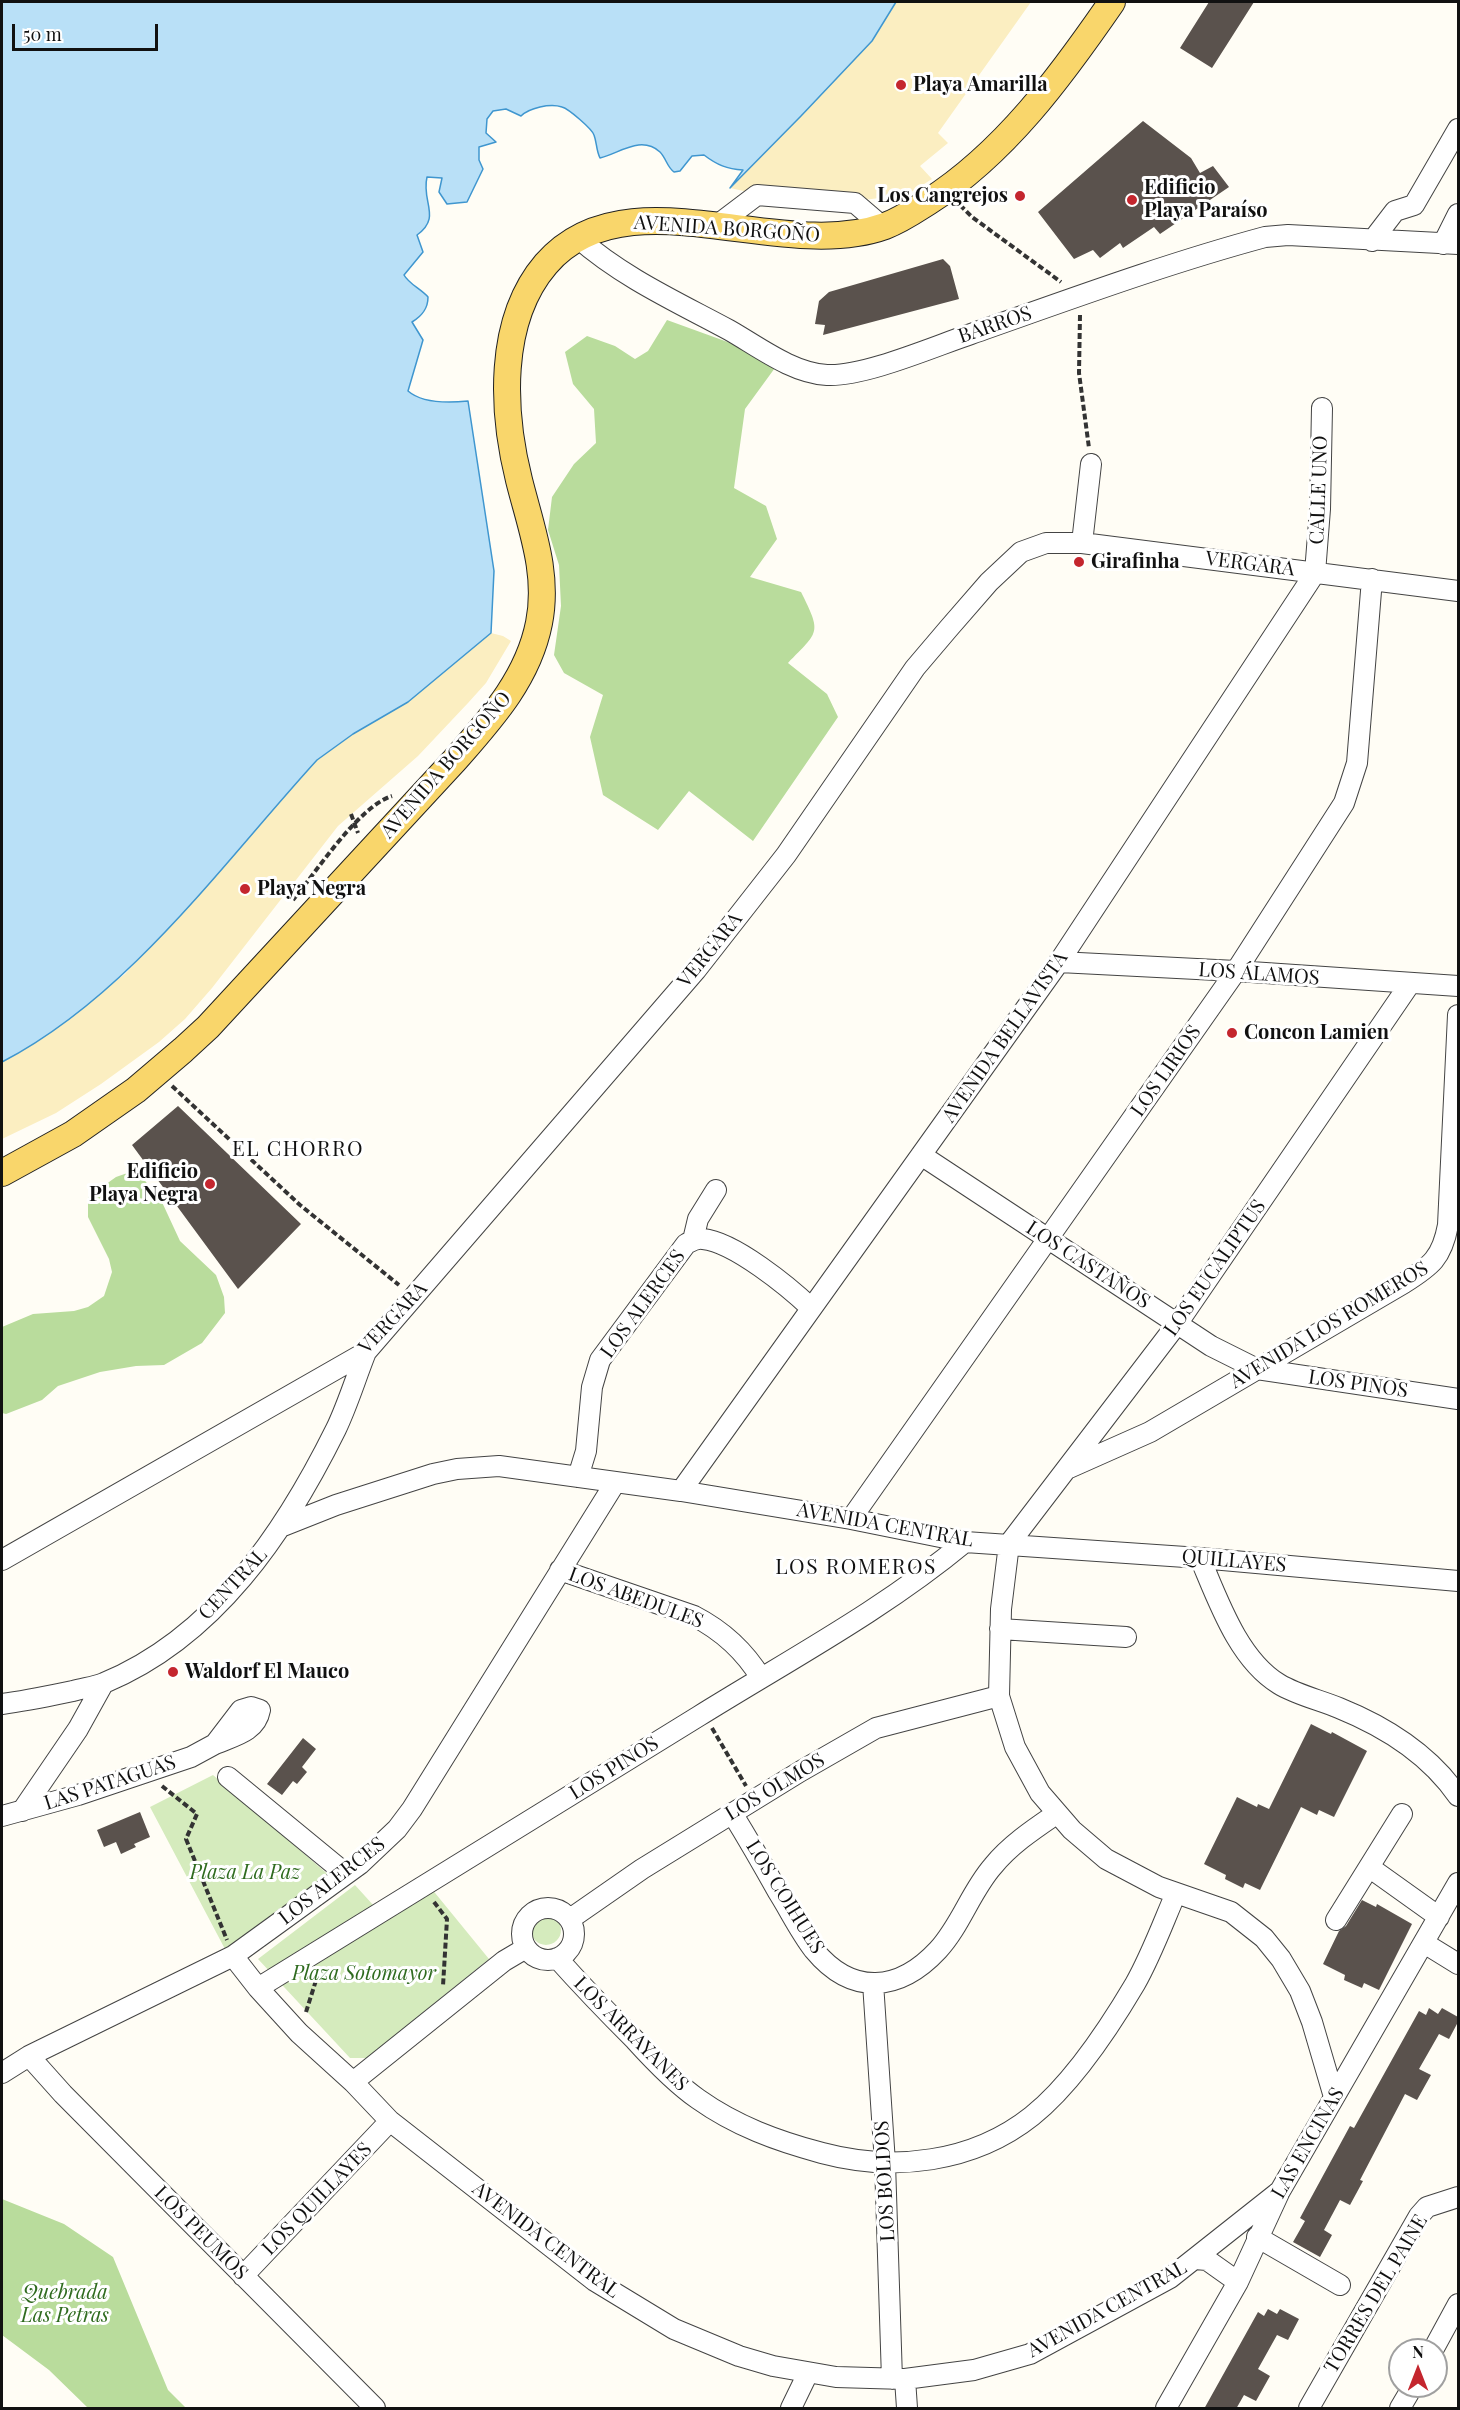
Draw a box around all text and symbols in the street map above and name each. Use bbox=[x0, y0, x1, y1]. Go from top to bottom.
scale bar bbox=[15, 12, 160, 50]
text: 50 m bbox=[23, 22, 62, 46]
place label: Playa Amarilla bbox=[913, 73, 1048, 97]
marker: Playa Amarilla bbox=[894, 78, 908, 92]
place label: Edificio Playa Paraíso bbox=[1144, 176, 1268, 223]
place label: Los Cangrejos bbox=[877, 184, 1008, 208]
marker: Los Cangrejos bbox=[1013, 189, 1027, 203]
marker: Edificio Playa Paraíso bbox=[1125, 193, 1139, 207]
street label: AVENIDA BORGOÑO bbox=[633, 211, 821, 247]
street label: BARROS bbox=[955, 301, 1035, 349]
street label: CALLE UNO bbox=[1305, 435, 1333, 545]
street label: VERGARA bbox=[1204, 547, 1296, 581]
place label: Girafinha bbox=[1091, 550, 1180, 574]
marker: Girafinha bbox=[1072, 555, 1086, 569]
street label: AVENIDA BORGOÑO bbox=[376, 687, 516, 843]
place label: Playa Negra bbox=[257, 877, 366, 901]
marker: Playa Negra bbox=[238, 882, 252, 896]
street label: VERGARA bbox=[672, 908, 748, 992]
street label: AVENIDA BELLAVISTA bbox=[937, 947, 1073, 1127]
street label: LOS ÁLAMOS bbox=[1198, 958, 1320, 990]
street label: LOS LIRIOS bbox=[1126, 1021, 1206, 1121]
place label: Concon Lamien bbox=[1244, 1021, 1389, 1045]
marker: Concon Lamien bbox=[1225, 1026, 1239, 1040]
district label: EL CHORRO bbox=[232, 1136, 364, 1162]
place label: Edificio Playa Negra bbox=[89, 1160, 198, 1207]
marker: Edificio Playa Negra bbox=[203, 1177, 217, 1191]
street label: LOS EUCALIPTUS bbox=[1159, 1195, 1271, 1341]
street label: LOS CASTAÑOS bbox=[1022, 1216, 1154, 1314]
street label: LOS ALERCES bbox=[596, 1245, 690, 1363]
street label: AVENIDA LOS ROMEROS bbox=[1226, 1256, 1432, 1394]
street label: VERGARA bbox=[354, 1277, 432, 1359]
street label: LOS PINOS bbox=[1307, 1365, 1409, 1403]
street label: AVENIDA CENTRAL bbox=[795, 1498, 975, 1552]
street label: CENTRAL bbox=[194, 1543, 272, 1625]
street label: QUILLAYES bbox=[1181, 1544, 1287, 1578]
district label: LOS ROMEROS bbox=[775, 1554, 937, 1580]
street label: LOS ABEDULES bbox=[565, 1562, 707, 1634]
place label: Waldorf El Mauco bbox=[185, 1660, 349, 1684]
marker: Waldorf El Mauco bbox=[166, 1665, 180, 1679]
street label: LOS PINOS bbox=[565, 1731, 663, 1805]
street label: LOS OLMOS bbox=[721, 1748, 829, 1826]
street label: LAS PATAGUAS bbox=[41, 1750, 179, 1816]
street label: LOS ALERCES bbox=[274, 1832, 390, 1930]
street label: LOS COIHUES bbox=[741, 1836, 829, 1958]
park label: Plaza La Paz bbox=[190, 1861, 300, 1885]
park label: Plaza Sotomayor bbox=[292, 1962, 436, 1986]
street label: LOS ARRAYANES bbox=[569, 1972, 693, 2096]
street label: LAS ENCINAS bbox=[1267, 2083, 1349, 2203]
street label: LOS BOLDOS bbox=[870, 2120, 900, 2242]
street label: LOS QUILLAYES bbox=[257, 2138, 377, 2260]
street label: AVENIDA CENTRAL bbox=[468, 2177, 624, 2303]
street label: LOS PEUMOS bbox=[149, 2181, 253, 2285]
street label: TORRES DEL PAINE bbox=[1319, 2211, 1433, 2377]
street label: AVENIDA CENTRAL bbox=[1023, 2255, 1191, 2363]
park label: Quebrada Las Petras bbox=[21, 2281, 109, 2328]
north arrow bbox=[1388, 2338, 1448, 2398]

